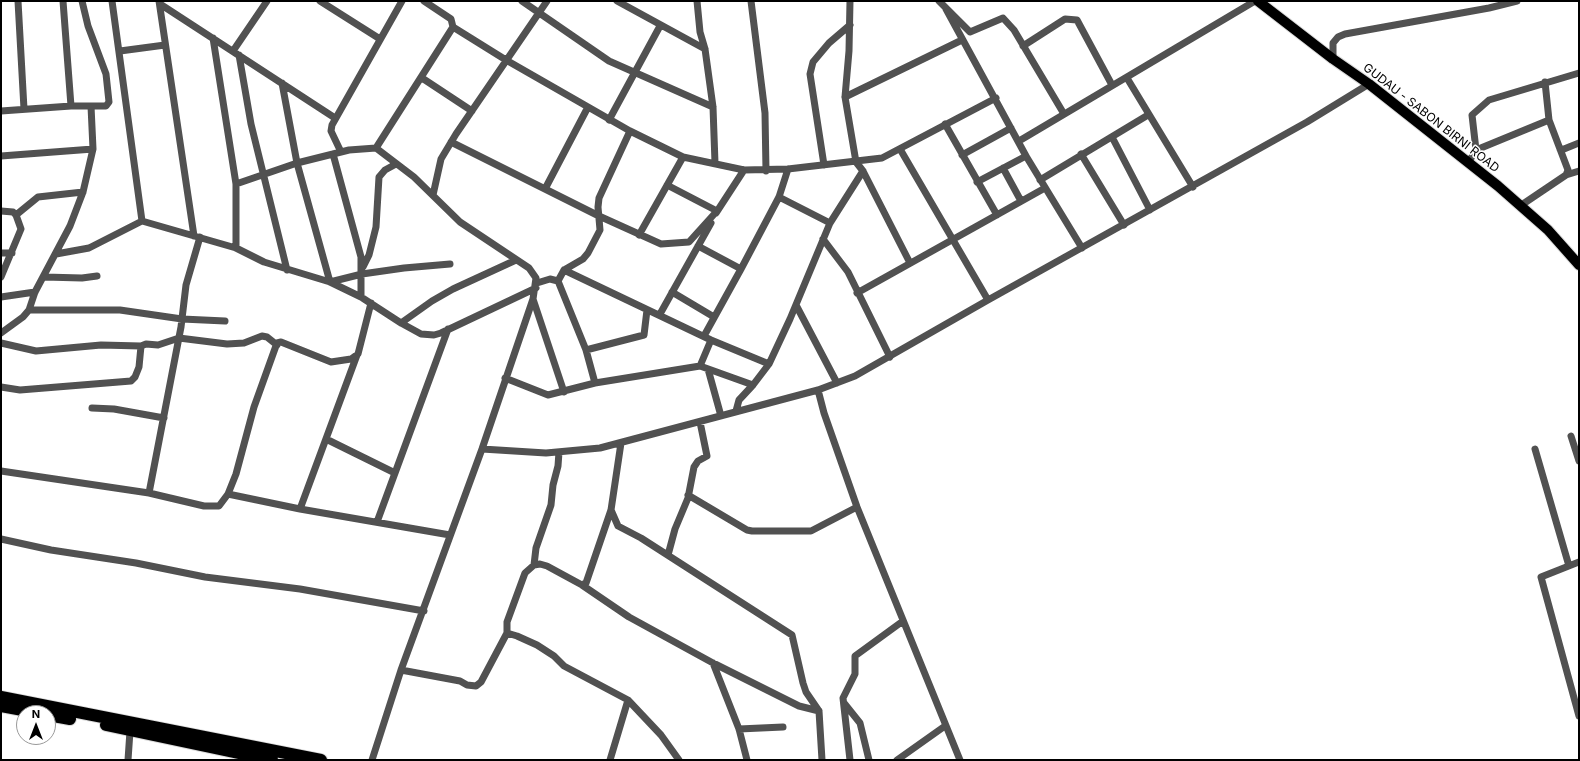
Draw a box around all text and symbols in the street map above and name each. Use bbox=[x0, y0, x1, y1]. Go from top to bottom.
street label: GUDAU - SABON BIRNI ROAD bbox=[1360, 60, 1502, 176]
north arrow bbox=[16, 705, 56, 745]
text: N bbox=[32, 707, 40, 721]

